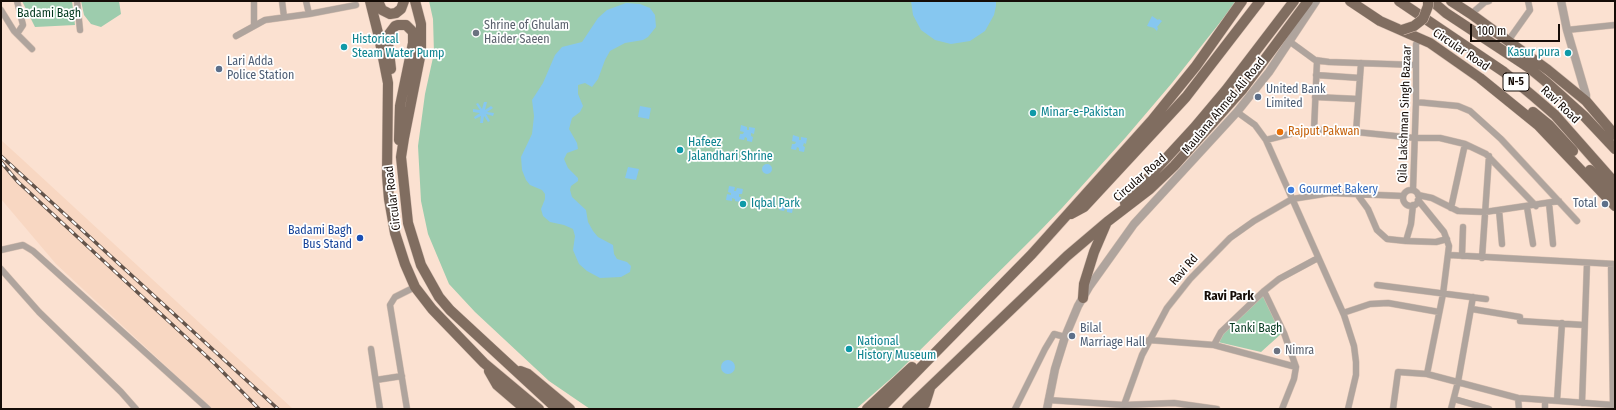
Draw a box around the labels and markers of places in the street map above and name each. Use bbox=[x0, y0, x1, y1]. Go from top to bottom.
place label: Shrine of Ghulam Haider Saeen bbox=[484, 19, 569, 47]
marker: Shrine of Ghulam Haider Saeen bbox=[471, 28, 481, 38]
place label: Historical Steam Water Pump bbox=[352, 33, 445, 61]
marker: Historical Steam Water Pump bbox=[339, 42, 349, 52]
place label: Kasur pura bbox=[1507, 46, 1560, 60]
marker: Kasur pura bbox=[1563, 48, 1573, 58]
place label: Lari Adda Police Station bbox=[227, 55, 294, 83]
marker: Lari Adda Police Station bbox=[214, 64, 224, 74]
place label: United Bank Limited bbox=[1266, 83, 1326, 111]
marker: United Bank Limited bbox=[1253, 92, 1263, 102]
place label: Minar-e-Pakistan bbox=[1041, 106, 1125, 120]
marker: Minar-e-Pakistan bbox=[1028, 108, 1038, 118]
place label: Rajput Pakwan bbox=[1288, 125, 1360, 139]
marker: Rajput Pakwan bbox=[1275, 127, 1285, 137]
place label: Hafeez Jalandhari Shrine bbox=[688, 136, 773, 164]
marker: Hafeez Jalandhari Shrine bbox=[675, 145, 685, 155]
place label: Gourmet Bakery bbox=[1299, 183, 1378, 197]
marker: Gourmet Bakery bbox=[1286, 185, 1296, 195]
place label: Iqbal Park bbox=[751, 197, 800, 211]
place label: Total bbox=[1573, 197, 1597, 211]
marker: Iqbal Park bbox=[738, 199, 748, 209]
marker: Total bbox=[1600, 199, 1610, 209]
place label: Badami Bagh Bus Stand bbox=[288, 224, 352, 252]
marker: Badami Bagh Bus Stand bbox=[355, 233, 365, 243]
place label: Bilal Marriage Hall bbox=[1080, 322, 1145, 350]
marker: Bilal Marriage Hall bbox=[1067, 331, 1077, 341]
place label: National History Museum bbox=[857, 335, 936, 363]
marker: National History Museum bbox=[844, 344, 854, 354]
place label: Nimra bbox=[1285, 344, 1314, 358]
marker: Nimra bbox=[1272, 346, 1282, 356]

